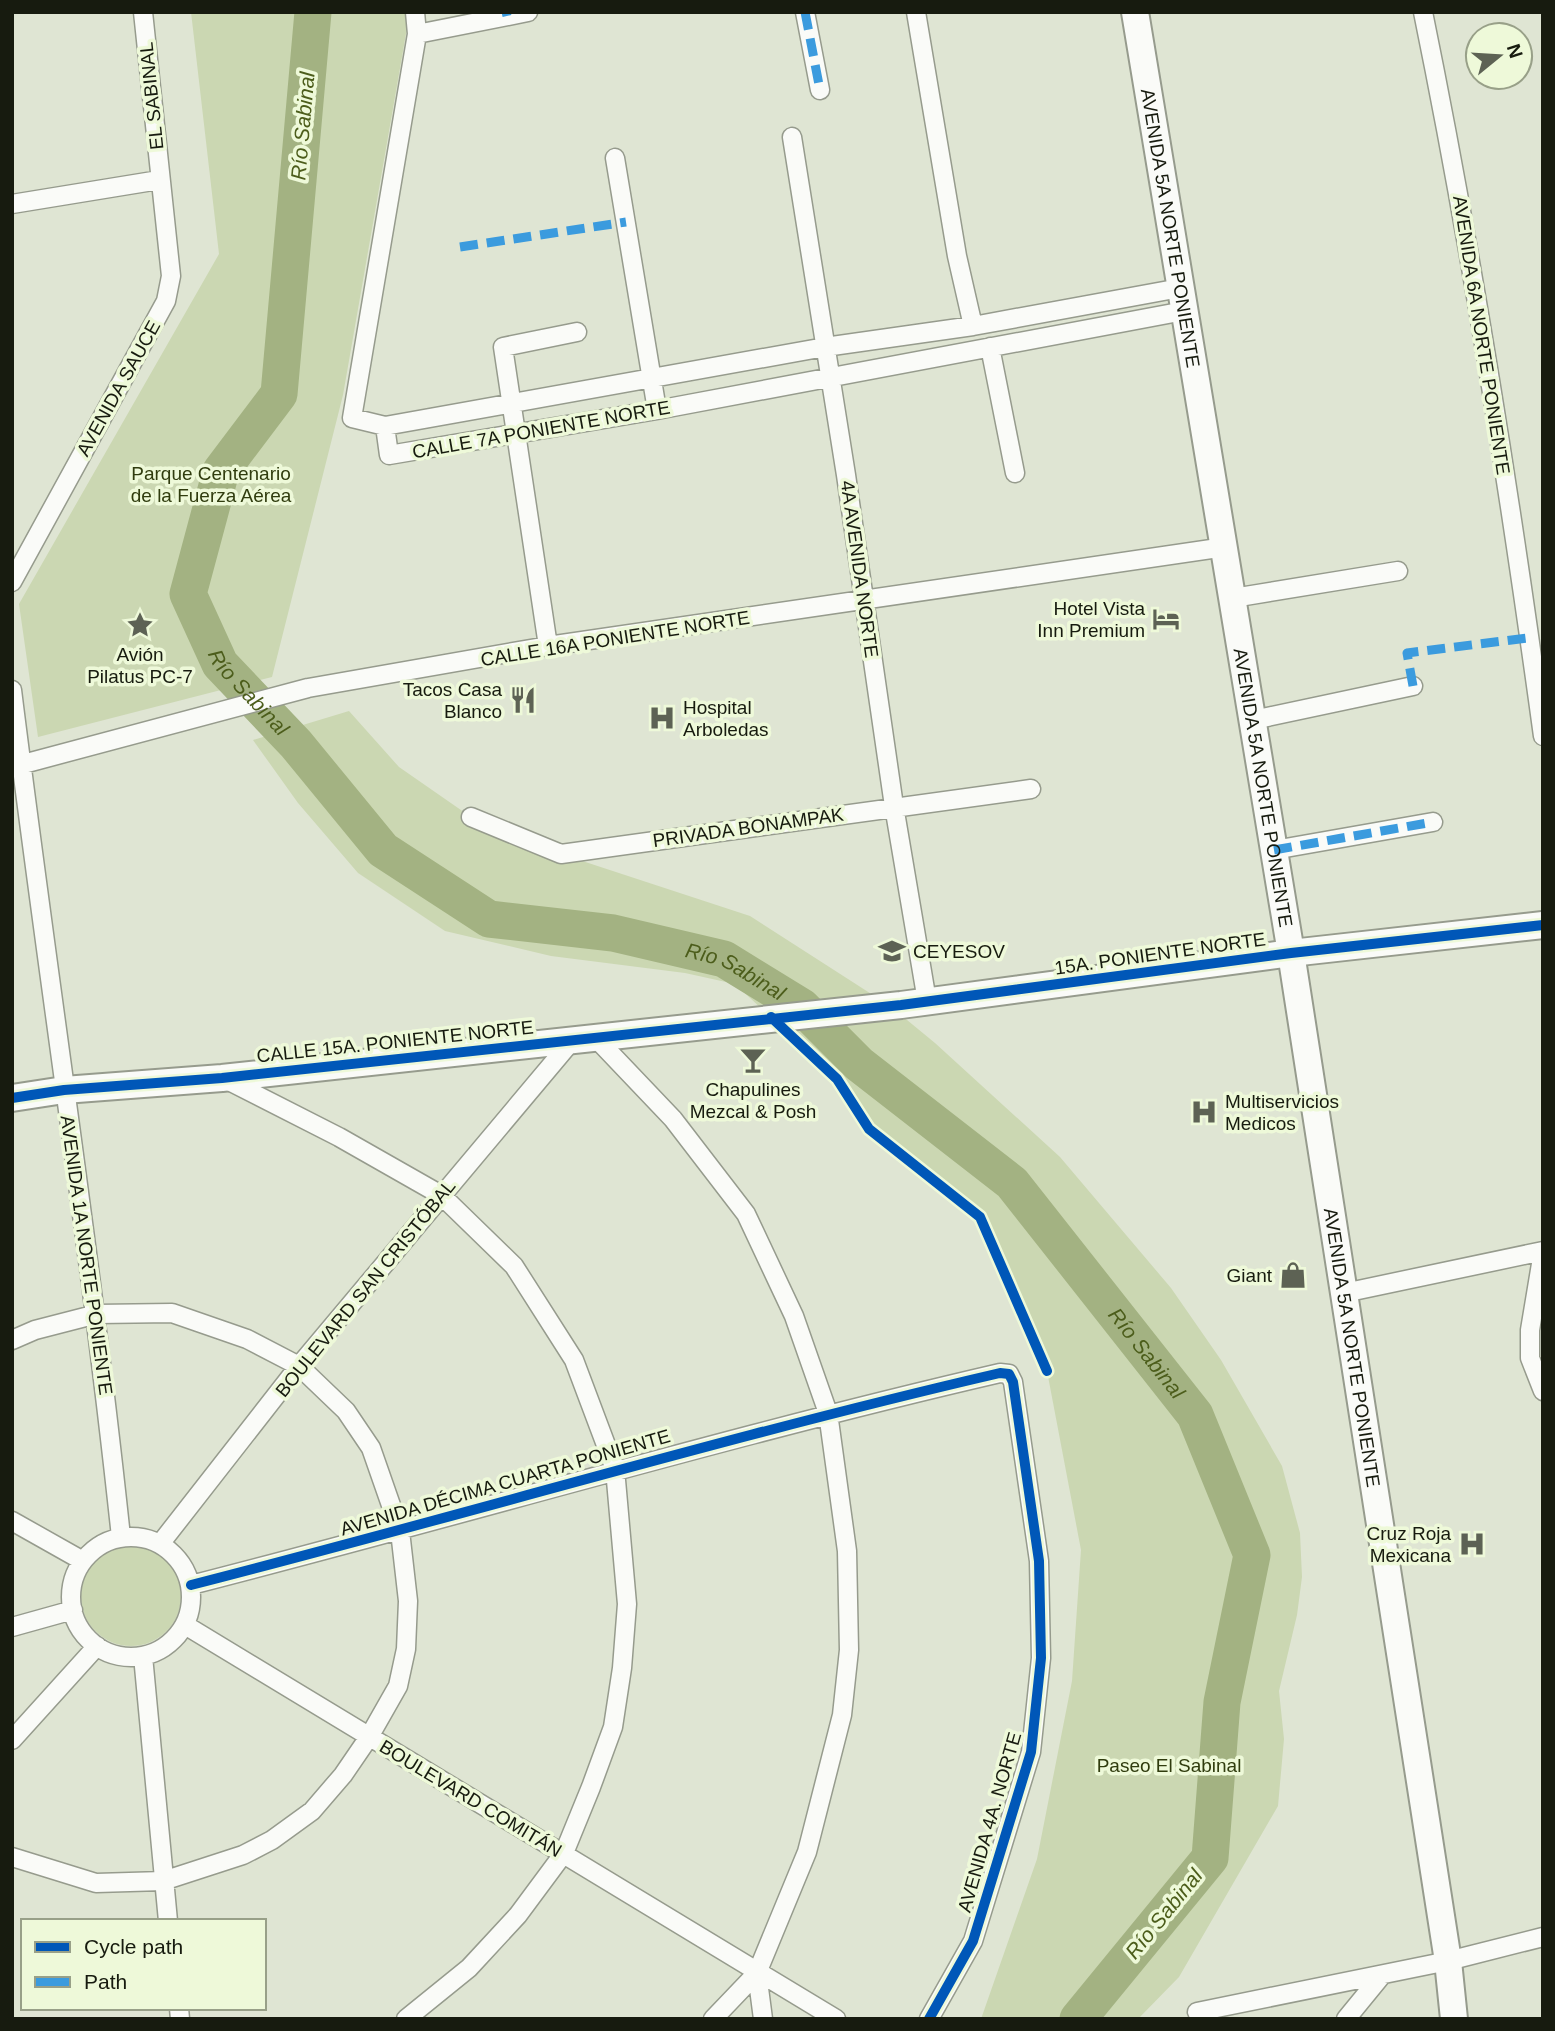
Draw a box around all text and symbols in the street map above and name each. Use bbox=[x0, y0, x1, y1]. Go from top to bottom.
north arrow bbox=[1464, 21, 1534, 91]
street label: EL SABINAL bbox=[135, 41, 168, 151]
text: N bbox=[1503, 41, 1527, 61]
water label: Río Sabinal bbox=[286, 70, 319, 181]
street label: AVENIDA 5A NORTE PONIENTE bbox=[1137, 87, 1204, 369]
street label: AVENIDA 6A NORTE PONIENTE bbox=[1449, 194, 1514, 476]
street label: AVENIDA SAUCE bbox=[72, 317, 164, 460]
street label: CALLE 7A PONIENTE NORTE bbox=[410, 396, 672, 463]
park label: Parque Centenario de la Fuerza Aérea bbox=[131, 463, 292, 506]
street label: 4A AVENIDA NORTE bbox=[837, 479, 882, 659]
place label: Hotel Vista Inn Premium bbox=[1037, 598, 1145, 641]
hotel icon: Hotel Vista Inn Premium bbox=[1151, 604, 1181, 634]
street label: CALLE 16A PONIENTE NORTE bbox=[479, 607, 751, 670]
place icon: Avión Pilatus PC-7 bbox=[125, 610, 155, 640]
place label: Avión Pilatus PC-7 bbox=[87, 644, 193, 687]
water label: Río Sabinal bbox=[204, 646, 294, 741]
street label: AVENIDA 5A NORTE PONIENTE bbox=[1230, 646, 1297, 929]
place label: Tacos Casa Blanco bbox=[403, 679, 502, 722]
restaurant icon: Tacos Casa Blanco bbox=[508, 685, 538, 715]
place label: Hospital Arboledas bbox=[683, 697, 769, 740]
hospital icon: Hospital Arboledas bbox=[647, 703, 677, 733]
street label: PRIVADA BONAMPAK bbox=[651, 804, 845, 851]
street label: 15A. PONIENTE NORTE bbox=[1053, 928, 1267, 979]
school or university icon: CEYESOV bbox=[877, 936, 907, 966]
water label: Río Sabinal bbox=[683, 938, 790, 1005]
place label: CEYESOV bbox=[913, 941, 1005, 962]
street label: CALLE 15A. PONIENTE NORTE bbox=[256, 1017, 535, 1066]
bar icon: Chapulines Mezcal & Posh bbox=[738, 1045, 768, 1075]
place label: Chapulines Mezcal & Posh bbox=[690, 1079, 816, 1122]
place label: Multiservicios Medicos bbox=[1225, 1091, 1339, 1134]
hospital icon: Multiservicios Medicos bbox=[1189, 1097, 1219, 1127]
street label: AVENIDA 1A NORTE PONIENTE bbox=[56, 1114, 117, 1396]
street label: BOULEVARD SAN CRISTÓBAL bbox=[271, 1176, 459, 1401]
street label: AVENIDA 5A NORTE PONIENTE bbox=[1320, 1206, 1384, 1489]
shop icon: Giant bbox=[1278, 1260, 1308, 1290]
place label: Giant bbox=[1227, 1265, 1273, 1286]
water label: Río Sabinal bbox=[1104, 1303, 1190, 1404]
street label: AVENIDA DÉCIMA CUARTA PONIENTE bbox=[338, 1425, 672, 1540]
place label: Cruz Roja Mexicana bbox=[1367, 1523, 1451, 1566]
hospital icon: Cruz Roja Mexicana bbox=[1457, 1529, 1487, 1559]
street label: AVENIDA 4A. NORTE bbox=[954, 1730, 1025, 1915]
street label: BOULEVARD COMITÁN bbox=[376, 1736, 566, 1861]
park label: Paseo El Sabinal bbox=[1097, 1755, 1241, 1776]
water label: Río Sabinal bbox=[1121, 1863, 1208, 1963]
legend bbox=[21, 1919, 266, 2010]
text: Cycle path bbox=[84, 1935, 183, 1958]
text: Path bbox=[84, 1970, 127, 1993]

